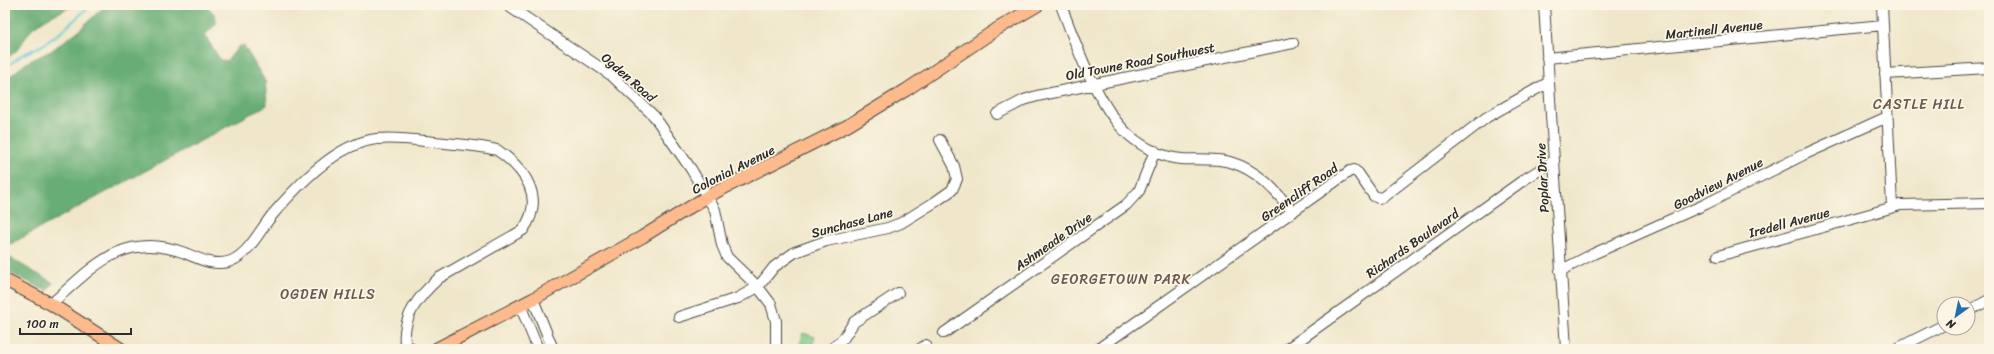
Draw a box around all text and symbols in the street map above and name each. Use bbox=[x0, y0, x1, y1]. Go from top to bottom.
street label: Martinell Avenue bbox=[1664, 13, 1764, 46]
street label: Old Towne Road Southwest bbox=[1064, 36, 1217, 87]
street label: Ogden Road bbox=[596, 47, 662, 109]
district label: CASTLE HILL bbox=[1873, 92, 1965, 117]
street label: Colonial Avenue bbox=[687, 138, 779, 200]
street label: Poplar Drive bbox=[1529, 142, 1556, 213]
street label: Goodview Avenue bbox=[1669, 151, 1768, 216]
street label: Greencliff Road bbox=[1256, 156, 1344, 228]
street label: Sunchase Lane bbox=[809, 200, 896, 244]
street label: Iredell Avenue bbox=[1745, 201, 1833, 245]
street label: Richards Boulevard bbox=[1361, 202, 1465, 284]
street label: Ashmeade Drive bbox=[1009, 206, 1097, 277]
district label: GEORGETOWN PARK bbox=[1051, 267, 1191, 292]
district label: OGDEN HILLS bbox=[280, 282, 376, 307]
north arrow bbox=[1936, 296, 1976, 336]
scale bar bbox=[20, 310, 131, 336]
text: 100 m bbox=[26, 313, 59, 335]
text: N bbox=[1942, 314, 1960, 335]

